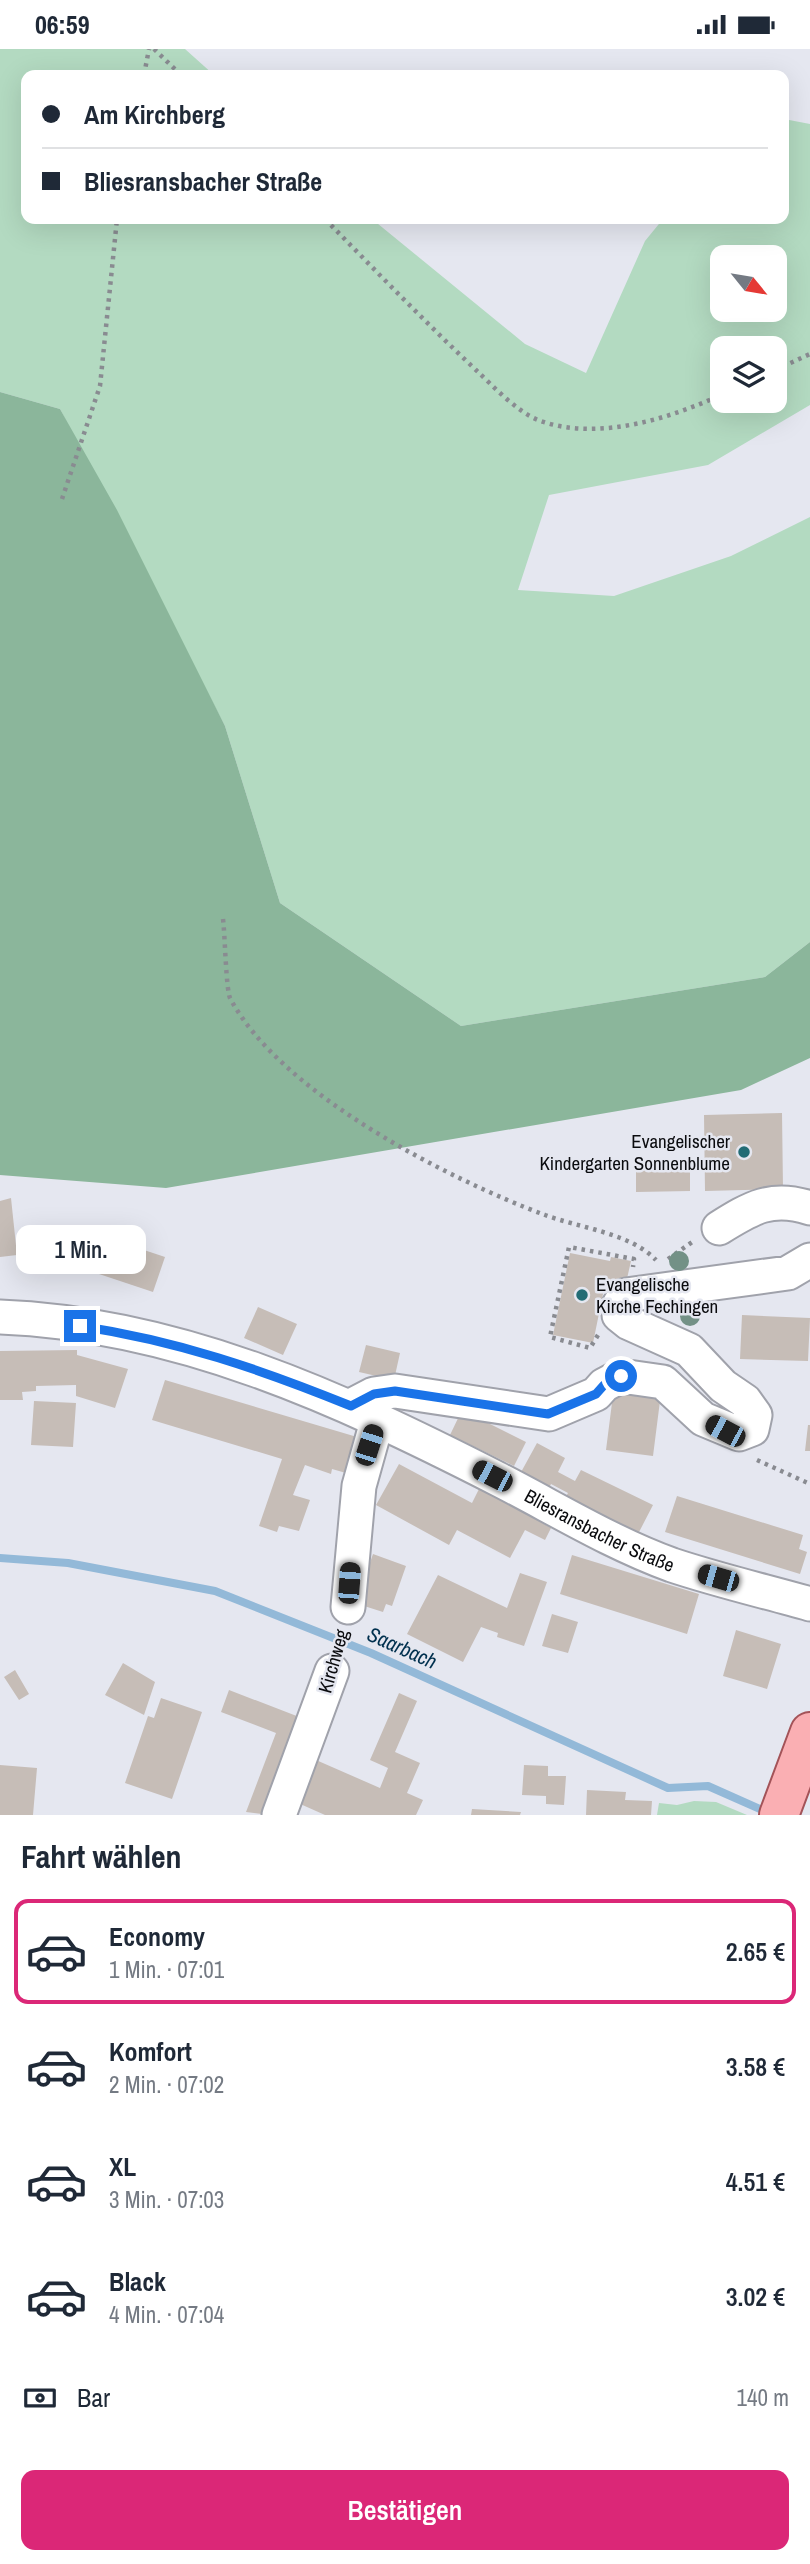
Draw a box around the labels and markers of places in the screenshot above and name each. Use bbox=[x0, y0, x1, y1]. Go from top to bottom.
place label: Evangelischer Kindergarten Sonnenblume bbox=[539, 1128, 731, 1176]
marker: Evangelischer Kindergarten Sonnenblume bbox=[736, 1144, 752, 1160]
place label: Evangelische Kirche Fechingen bbox=[596, 1271, 718, 1319]
marker: Evangelische Kirche Fechingen bbox=[574, 1287, 590, 1303]

